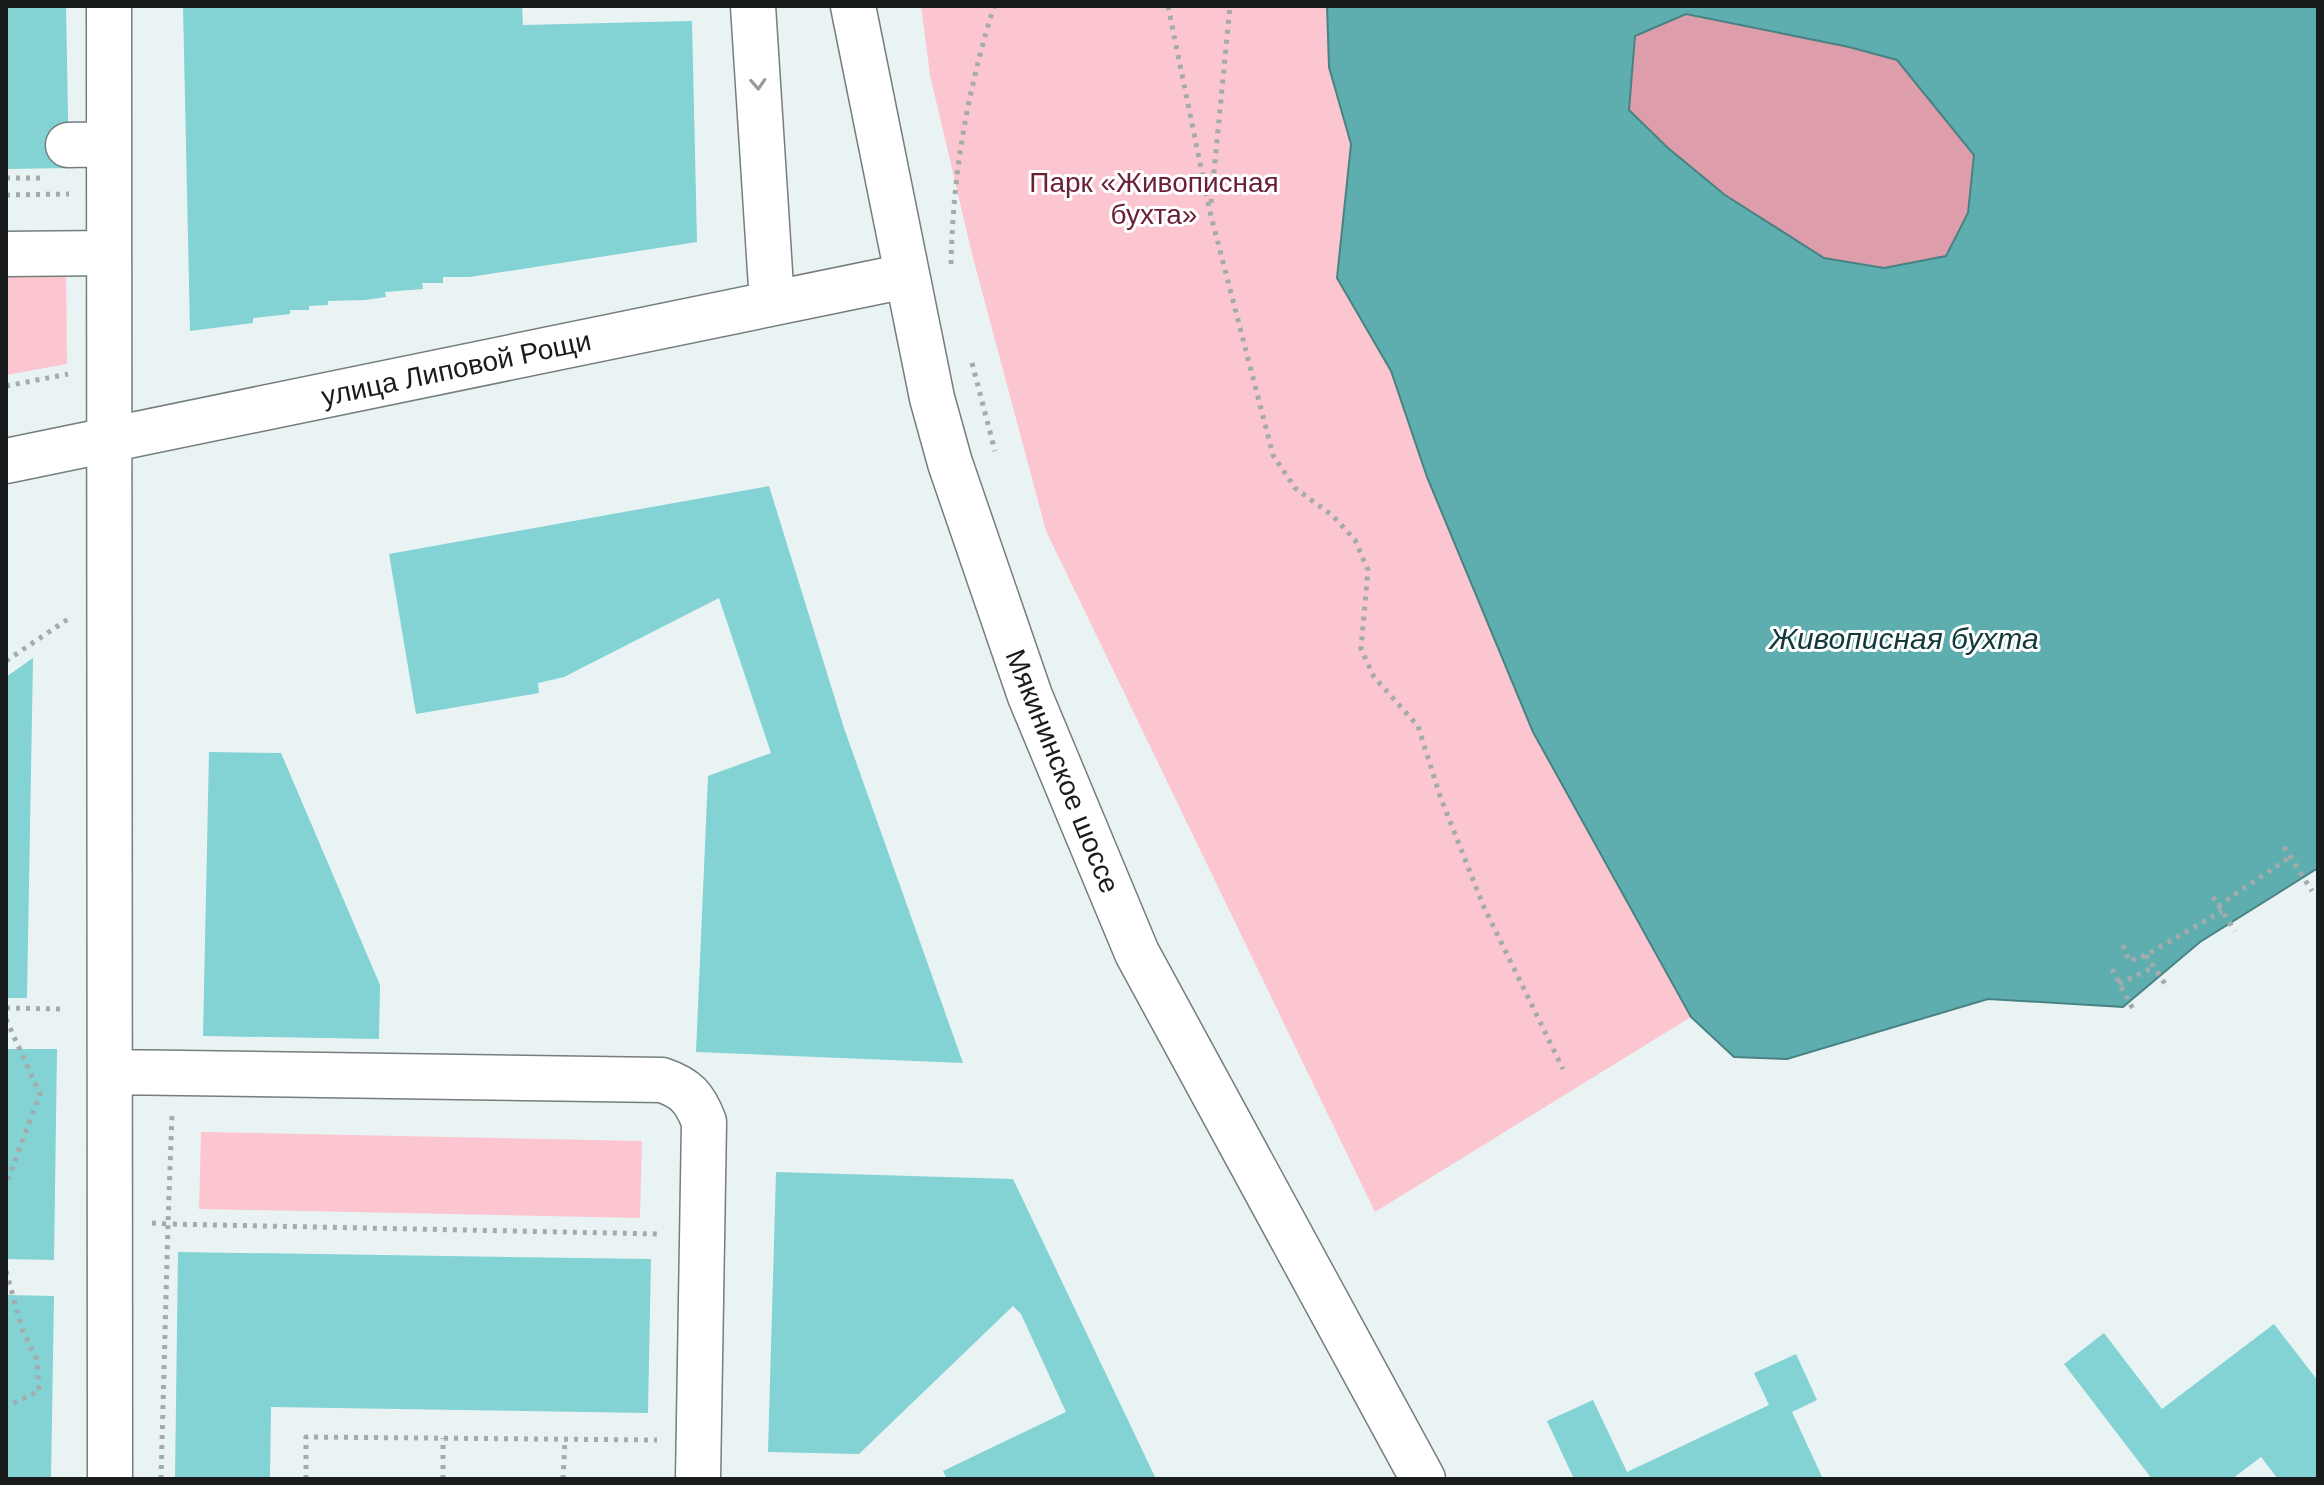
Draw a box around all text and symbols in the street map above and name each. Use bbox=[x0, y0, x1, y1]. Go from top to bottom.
one-way arrow bbox=[749, 78, 766, 91]
park label: Парк «Живописная бухта» bbox=[1029, 167, 1279, 230]
street label: улица Липовой Рощи bbox=[319, 325, 594, 412]
water label: Живописная бухта bbox=[1767, 622, 2039, 655]
street label: Мякининское шоссе bbox=[999, 645, 1126, 898]

